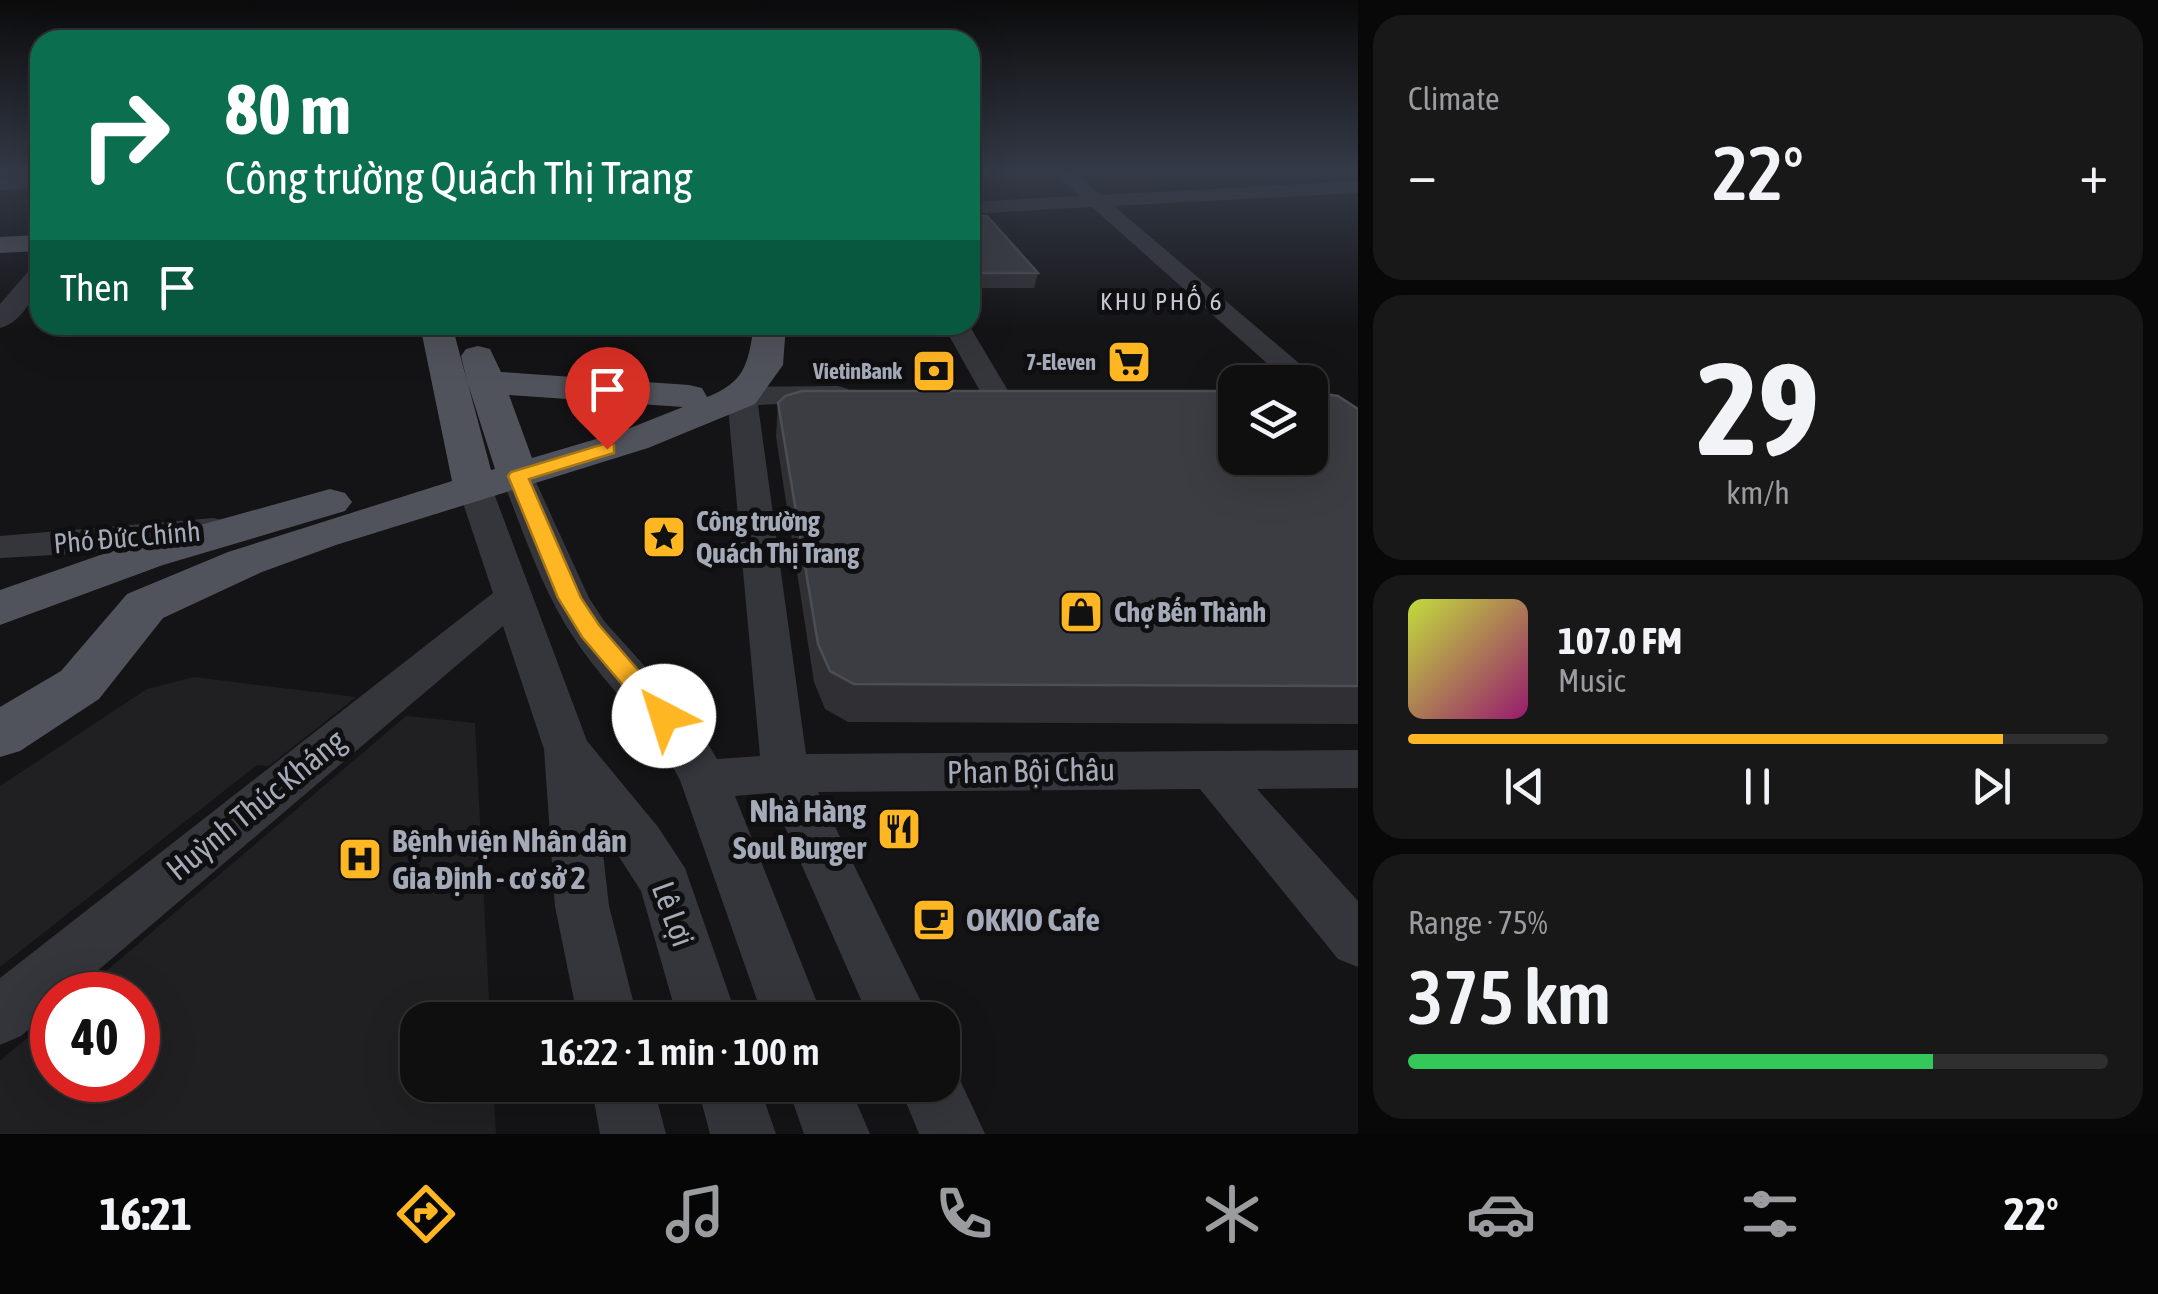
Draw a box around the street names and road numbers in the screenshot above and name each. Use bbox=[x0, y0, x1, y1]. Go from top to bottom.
street label: Phó Đức Chính bbox=[52, 515, 202, 559]
street label: Huỳnh Thúc Kháng bbox=[159, 721, 352, 888]
street label: Phan Bội Châu bbox=[947, 751, 1115, 790]
street label: Lê Lợi bbox=[645, 876, 702, 951]

